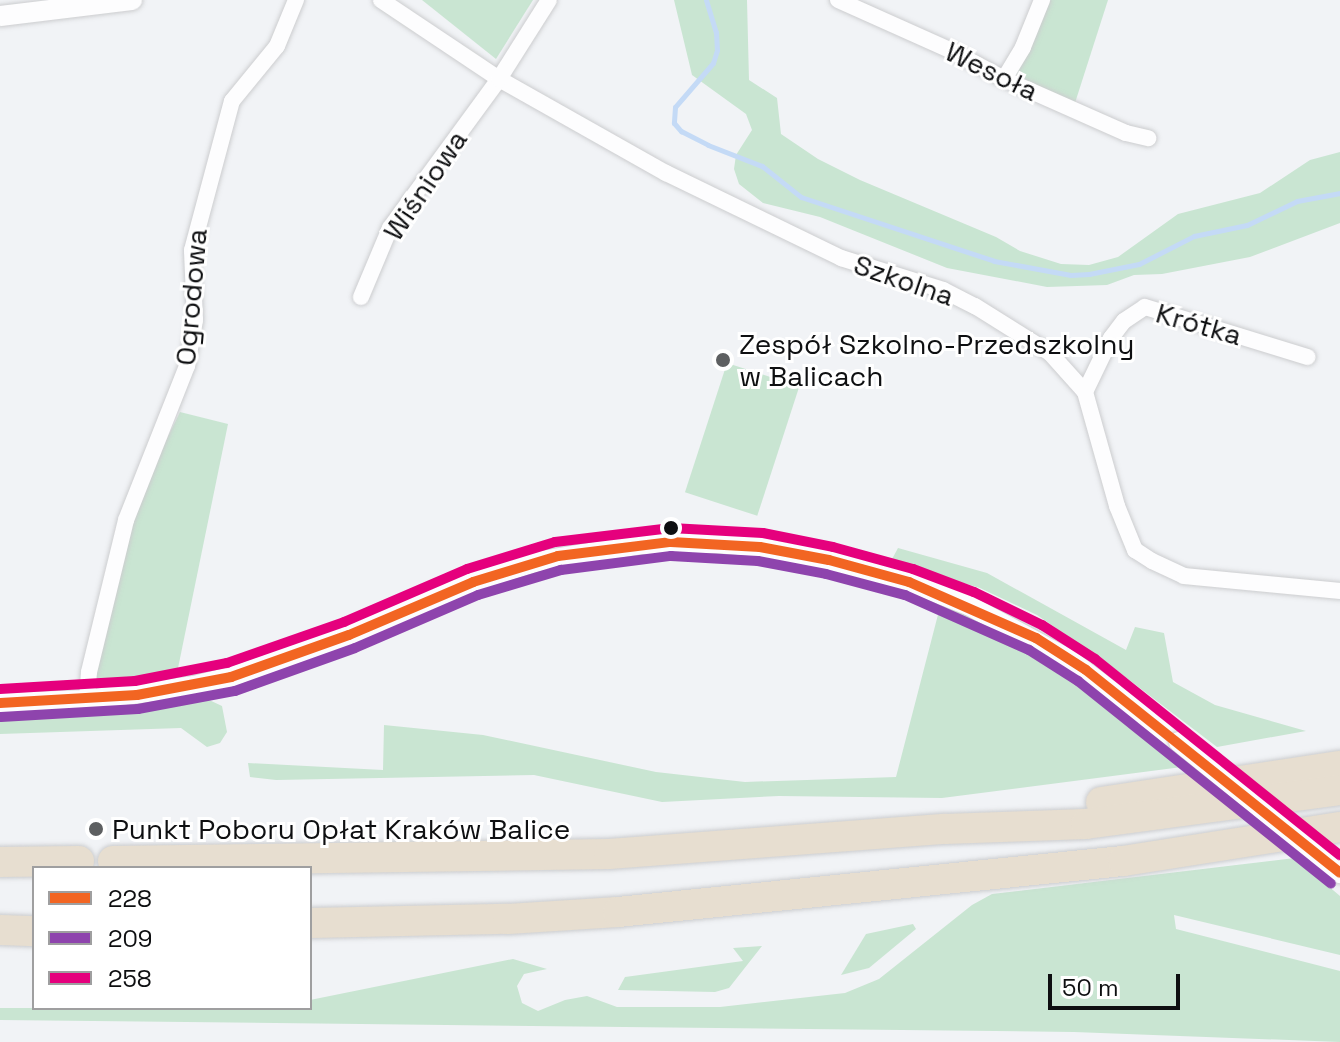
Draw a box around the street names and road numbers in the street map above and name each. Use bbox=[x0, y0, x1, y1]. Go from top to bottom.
street label: Wesoła bbox=[940, 34, 1044, 108]
street label: Wiśniowa bbox=[376, 124, 474, 246]
street label: Ogrodowa bbox=[168, 227, 214, 367]
street label: Szkolna bbox=[850, 247, 958, 313]
street label: Krótka bbox=[1152, 296, 1246, 352]

